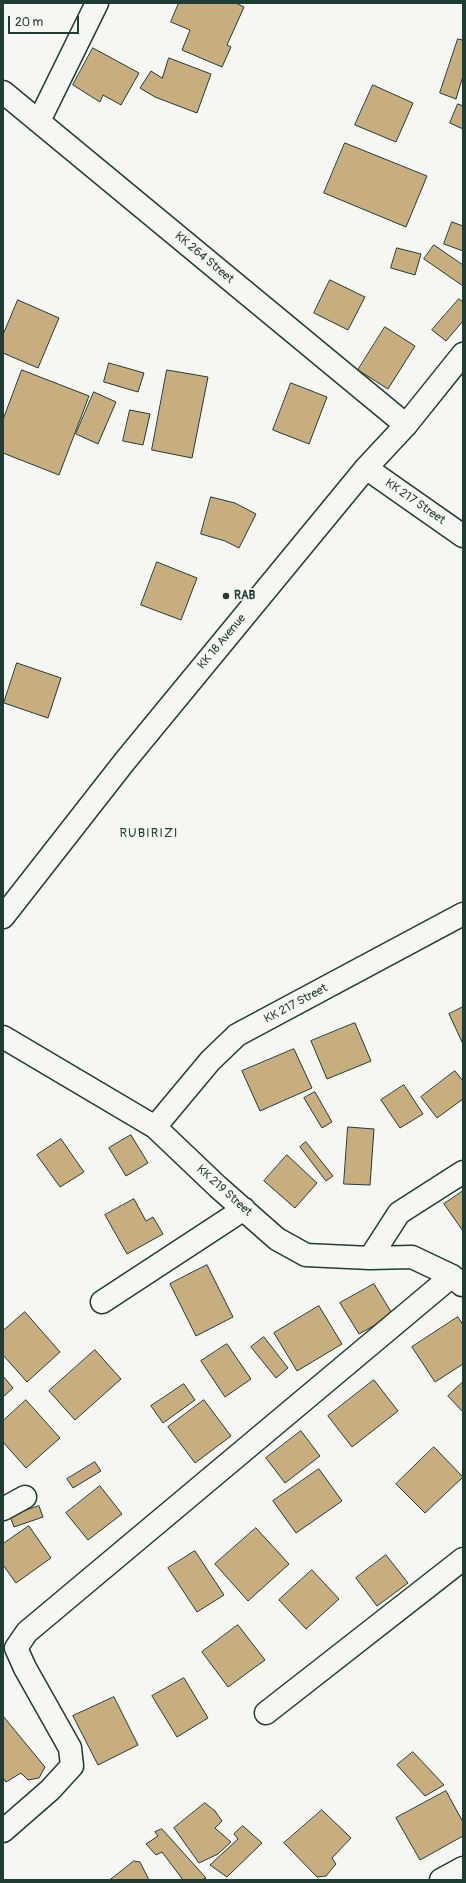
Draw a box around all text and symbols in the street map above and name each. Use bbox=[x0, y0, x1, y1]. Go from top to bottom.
scale bar bbox=[10, 8, 81, 34]
text: 20 m bbox=[15, 15, 43, 30]
street label: KK 264 Street bbox=[171, 229, 237, 287]
street label: KK 217 Street bbox=[382, 476, 448, 528]
place label: RAB bbox=[234, 589, 255, 603]
marker: RAB bbox=[221, 591, 231, 601]
street label: KK 18 Avenue bbox=[195, 612, 249, 672]
district label: RUBIRIZI bbox=[120, 826, 178, 842]
street label: KK 217 Street bbox=[262, 981, 330, 1027]
street label: KK 219 Street bbox=[193, 1162, 255, 1220]

